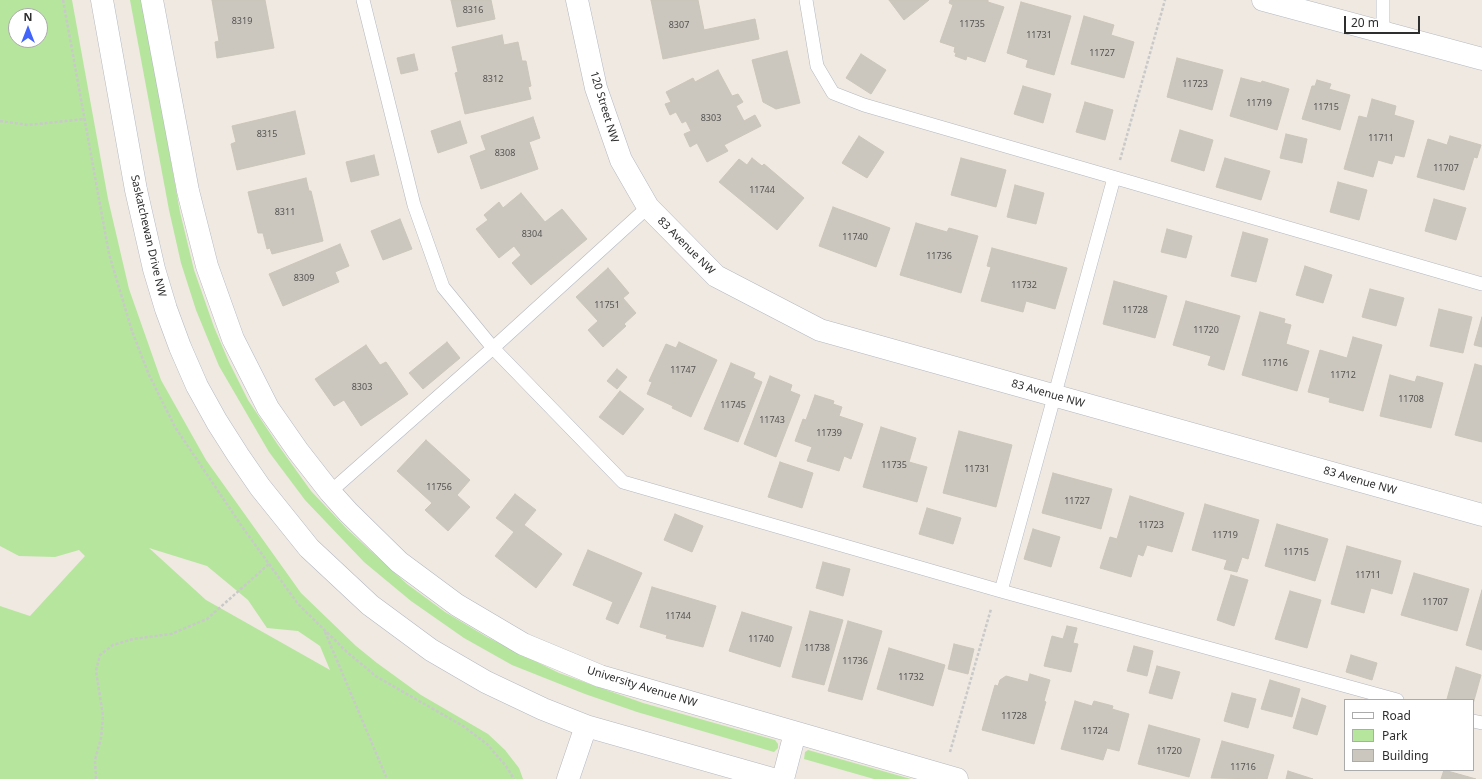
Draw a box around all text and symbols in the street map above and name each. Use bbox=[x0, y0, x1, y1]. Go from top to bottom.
house number: 8316 bbox=[463, 5, 483, 15]
north arrow bbox=[8, 8, 48, 48]
scale bar bbox=[1346, 8, 1422, 34]
text: N bbox=[24, 9, 32, 24]
text: 20 m bbox=[1351, 14, 1379, 31]
house number: 8319 bbox=[232, 16, 252, 26]
house number: 11735 bbox=[959, 19, 985, 29]
house number: 8307 bbox=[669, 20, 689, 30]
house number: 11731 bbox=[1026, 30, 1052, 40]
house number: 11727 bbox=[1089, 48, 1115, 58]
street label: 120 Street NW bbox=[587, 70, 621, 144]
house number: 8312 bbox=[483, 74, 503, 84]
house number: 11723 bbox=[1182, 79, 1208, 89]
house number: 11719 bbox=[1246, 98, 1272, 108]
house number: 11715 bbox=[1313, 102, 1339, 112]
house number: 8303 bbox=[701, 113, 721, 123]
house number: 8315 bbox=[257, 129, 277, 139]
house number: 11711 bbox=[1368, 133, 1394, 143]
house number: 8308 bbox=[495, 148, 515, 158]
house number: 11707 bbox=[1433, 163, 1459, 173]
street label: Saskatchewan Drive NW bbox=[128, 174, 168, 298]
house number: 11744 bbox=[749, 185, 775, 195]
house number: 8311 bbox=[275, 207, 295, 217]
street label: 83 Avenue NW bbox=[655, 215, 717, 277]
house number: 8304 bbox=[522, 229, 542, 239]
house number: 11740 bbox=[842, 232, 868, 242]
house number: 11736 bbox=[926, 251, 952, 261]
house number: 8309 bbox=[294, 273, 314, 283]
house number: 11732 bbox=[1011, 280, 1037, 290]
house number: 11751 bbox=[594, 300, 620, 310]
house number: 11728 bbox=[1122, 305, 1148, 315]
house number: 11720 bbox=[1193, 325, 1219, 335]
house number: 11716 bbox=[1262, 358, 1288, 368]
house number: 11747 bbox=[670, 365, 696, 375]
house number: 11712 bbox=[1330, 370, 1356, 380]
street label: 83 Avenue NW bbox=[1010, 377, 1086, 411]
house number: 8303 bbox=[352, 382, 372, 392]
house number: 11708 bbox=[1398, 394, 1424, 404]
house number: 11745 bbox=[720, 400, 746, 410]
house number: 11743 bbox=[759, 415, 785, 425]
house number: 11739 bbox=[816, 428, 842, 438]
house number: 11735 bbox=[881, 460, 907, 470]
house number: 11731 bbox=[964, 464, 990, 474]
street label: 83 Avenue NW bbox=[1322, 464, 1398, 498]
house number: 11756 bbox=[426, 482, 452, 492]
house number: 11727 bbox=[1064, 496, 1090, 506]
house number: 11723 bbox=[1138, 520, 1164, 530]
house number: 11719 bbox=[1212, 530, 1238, 540]
house number: 11715 bbox=[1283, 547, 1309, 557]
house number: 11711 bbox=[1355, 570, 1381, 580]
house number: 11707 bbox=[1422, 597, 1448, 607]
house number: 11744 bbox=[665, 611, 691, 621]
house number: 11740 bbox=[748, 634, 774, 644]
house number: 11738 bbox=[804, 643, 830, 653]
house number: 11736 bbox=[842, 656, 868, 666]
street label: University Avenue NW bbox=[585, 664, 699, 710]
house number: 11732 bbox=[898, 672, 924, 682]
legend bbox=[1344, 699, 1474, 771]
text: Road bbox=[1382, 707, 1411, 724]
house number: 11728 bbox=[1001, 711, 1027, 721]
house number: 11724 bbox=[1082, 726, 1108, 736]
text: Park bbox=[1382, 727, 1407, 744]
house number: 11720 bbox=[1156, 746, 1182, 756]
text: Building bbox=[1382, 747, 1429, 764]
house number: 11716 bbox=[1230, 762, 1256, 772]

